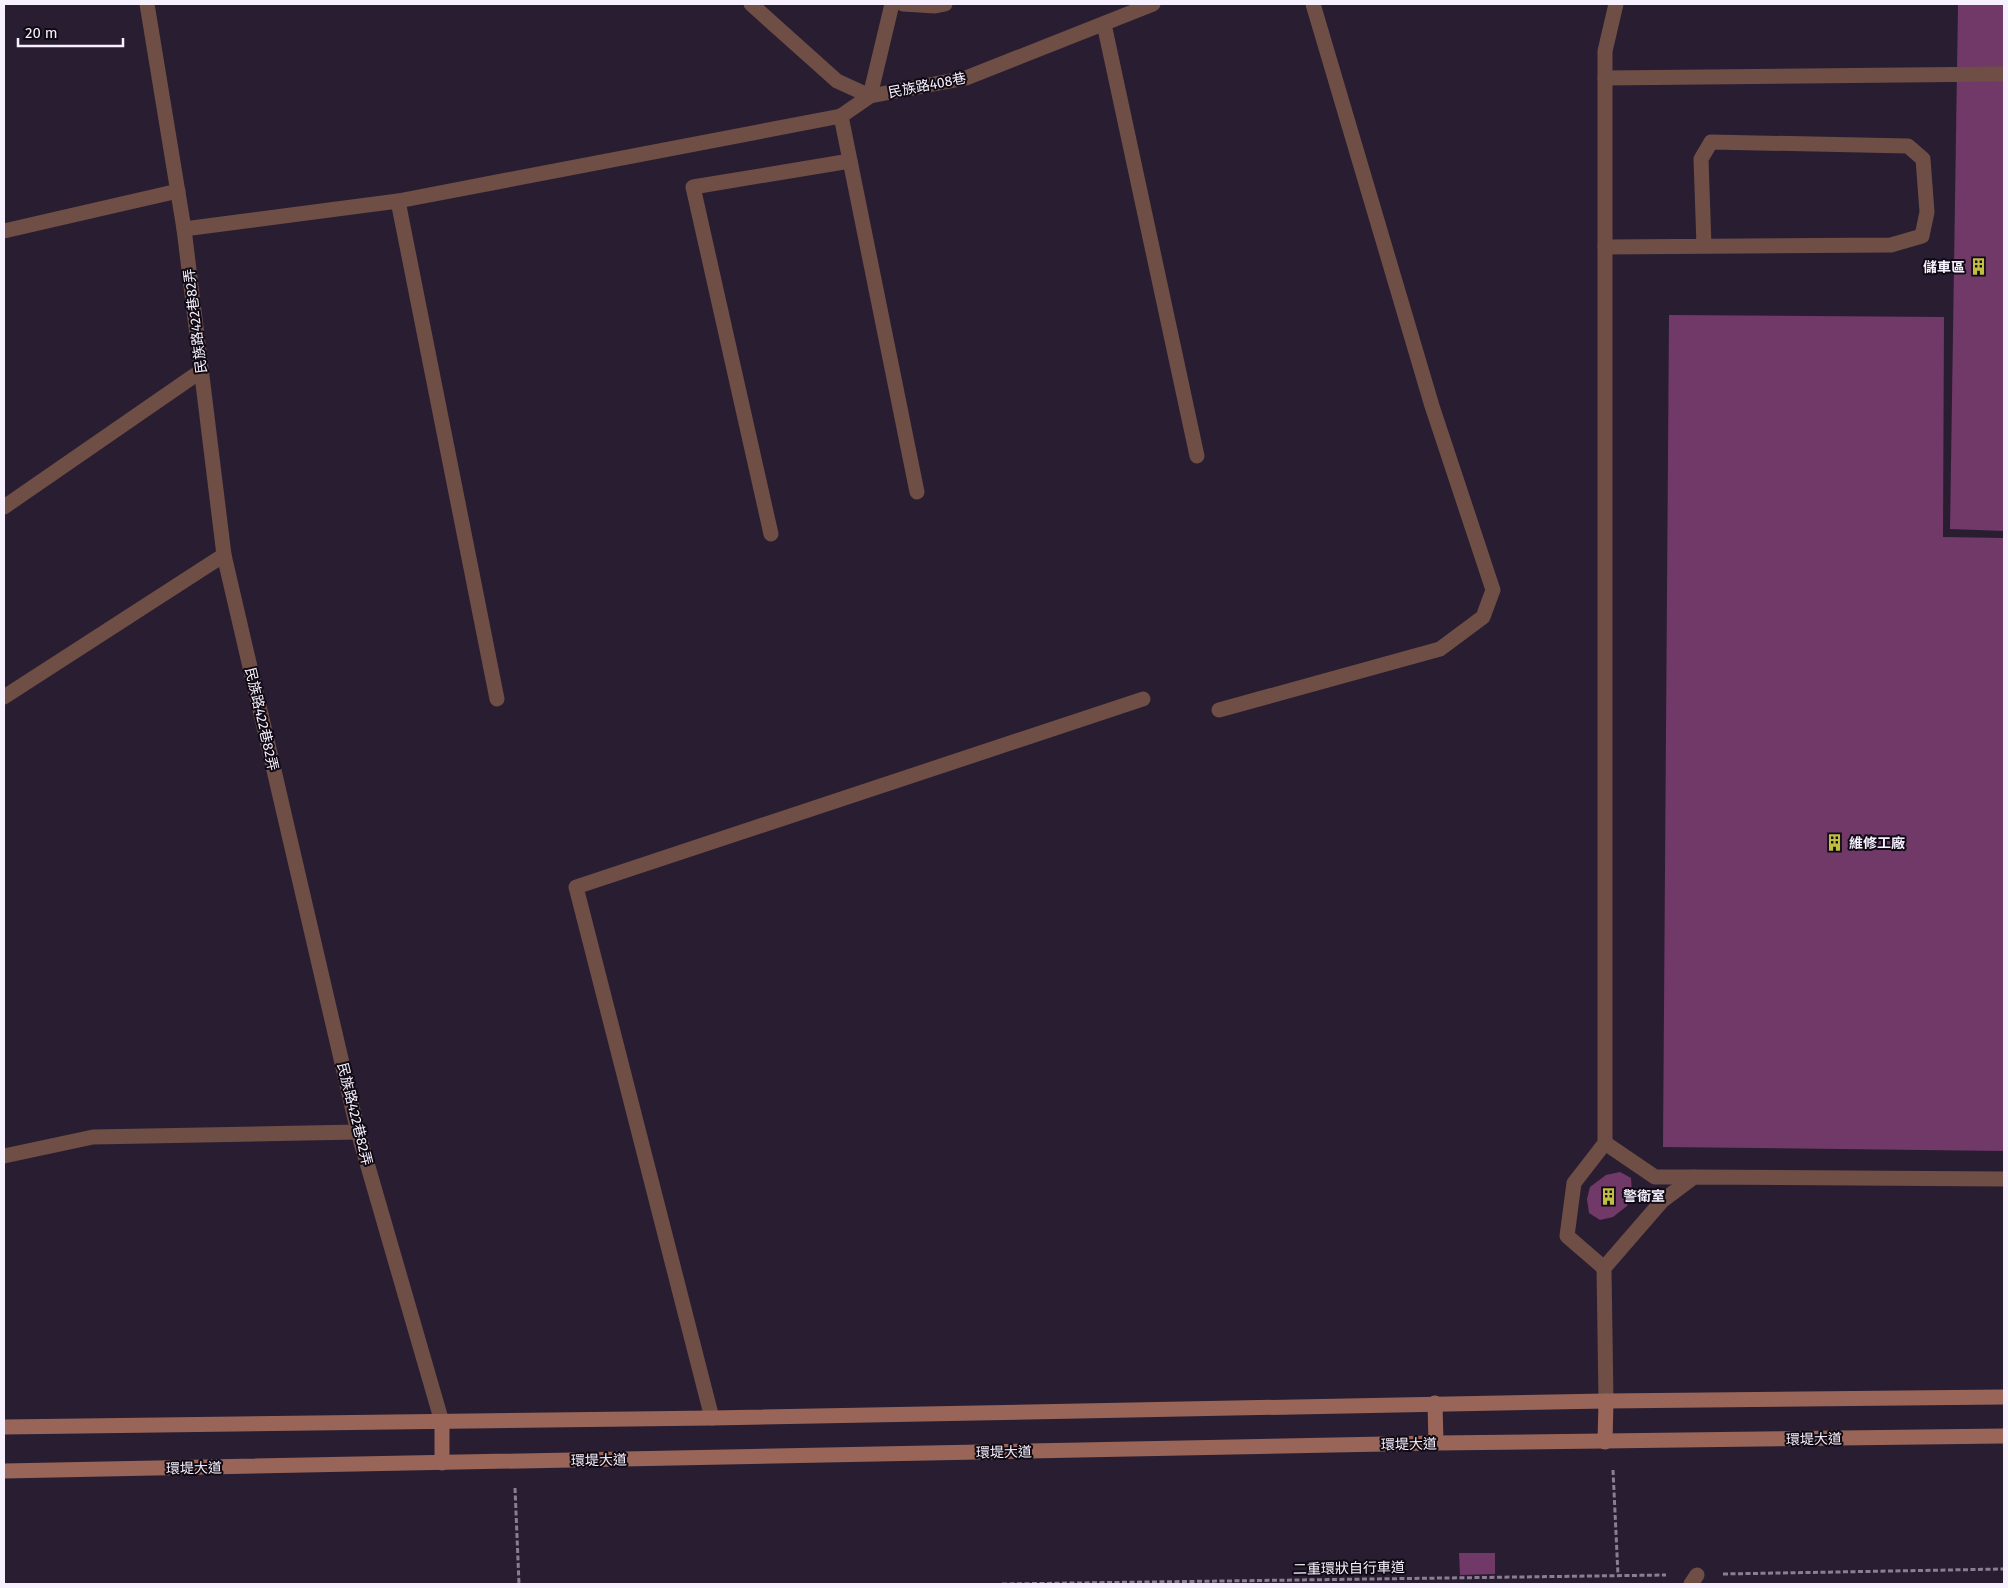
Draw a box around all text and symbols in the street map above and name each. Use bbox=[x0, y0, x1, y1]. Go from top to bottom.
scale bar bbox=[18, 15, 122, 47]
text: 20 m bbox=[25, 24, 58, 42]
street label: 民族路408巷 bbox=[887, 70, 967, 101]
building icon: 儲車區 bbox=[1969, 257, 1989, 277]
place label: 儲車區 bbox=[1923, 259, 1965, 276]
street label: 民族路422巷82弄 bbox=[181, 268, 210, 374]
street label: 民族路422巷82弄 bbox=[241, 666, 282, 772]
building icon: 維修工廠 bbox=[1825, 833, 1845, 853]
place label: 維修工廠 bbox=[1849, 835, 1905, 852]
street label: 民族路422巷82弄 bbox=[334, 1061, 376, 1167]
building icon: 警衛室 bbox=[1599, 1186, 1619, 1206]
place label: 警衛室 bbox=[1623, 1188, 1665, 1205]
street label: 環堤大道 bbox=[1786, 1431, 1842, 1448]
street label: 環堤大道 bbox=[1381, 1436, 1437, 1453]
street label: 環堤大道 bbox=[976, 1444, 1032, 1461]
street label: 環堤大道 bbox=[571, 1452, 627, 1469]
street label: 環堤大道 bbox=[166, 1460, 222, 1477]
street label: 二重環狀自行車道 bbox=[1293, 1559, 1405, 1578]

